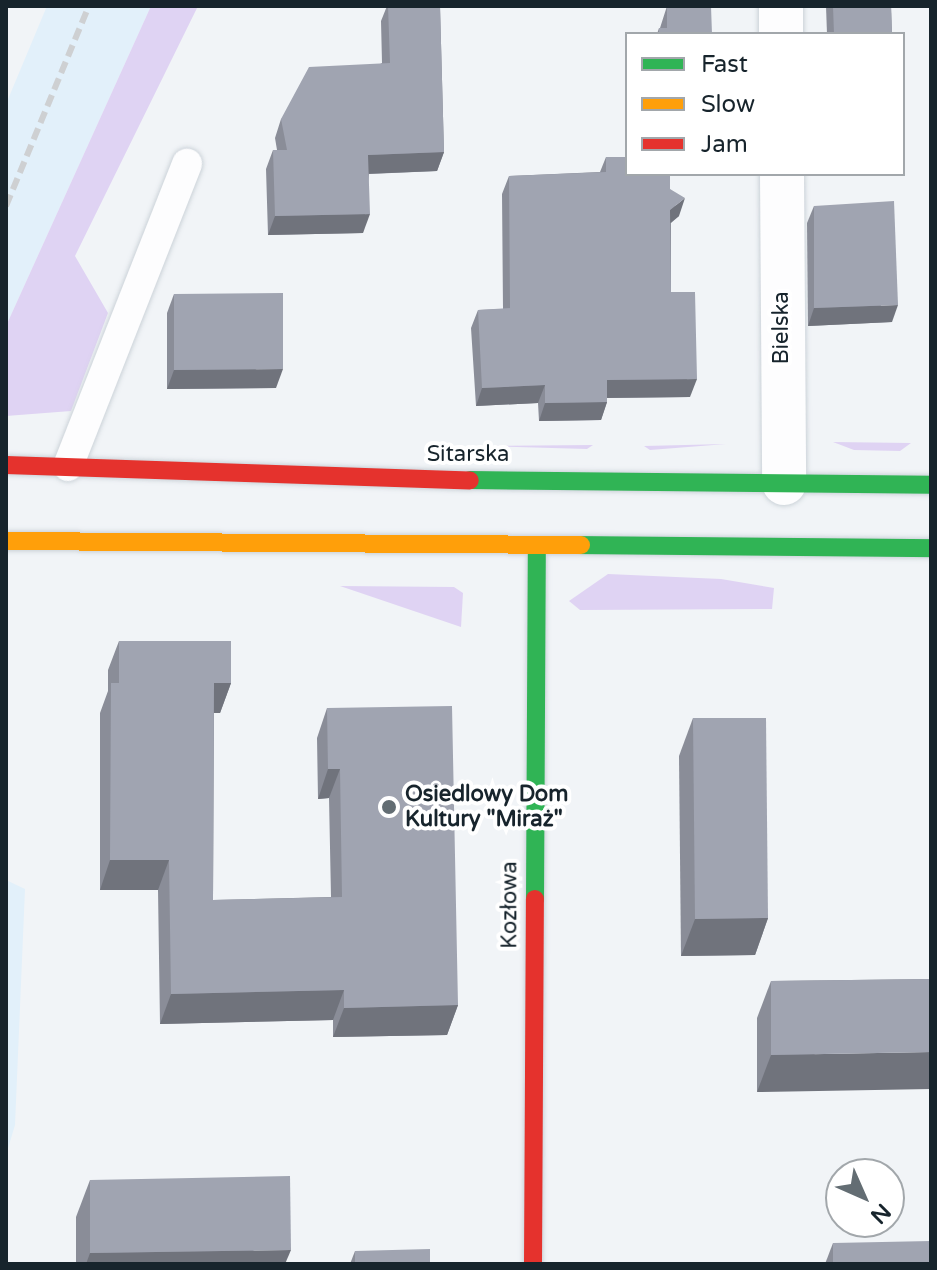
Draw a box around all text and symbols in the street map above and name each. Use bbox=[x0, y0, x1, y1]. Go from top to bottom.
legend bbox=[625, 32, 905, 176]
text: Fast bbox=[701, 50, 748, 79]
text: Slow bbox=[701, 90, 755, 119]
text: Jam bbox=[701, 130, 748, 159]
street label: Bielska bbox=[769, 291, 795, 365]
street label: Sitarska bbox=[427, 442, 509, 468]
place label: Osiedlowy Dom Kultury "Miraż" bbox=[405, 781, 568, 832]
marker: Osiedlowy Dom Kultury "Miraż" bbox=[380, 798, 398, 816]
street label: Kozłowa bbox=[497, 861, 523, 949]
north arrow bbox=[825, 1158, 905, 1238]
text: N bbox=[865, 1198, 896, 1229]

